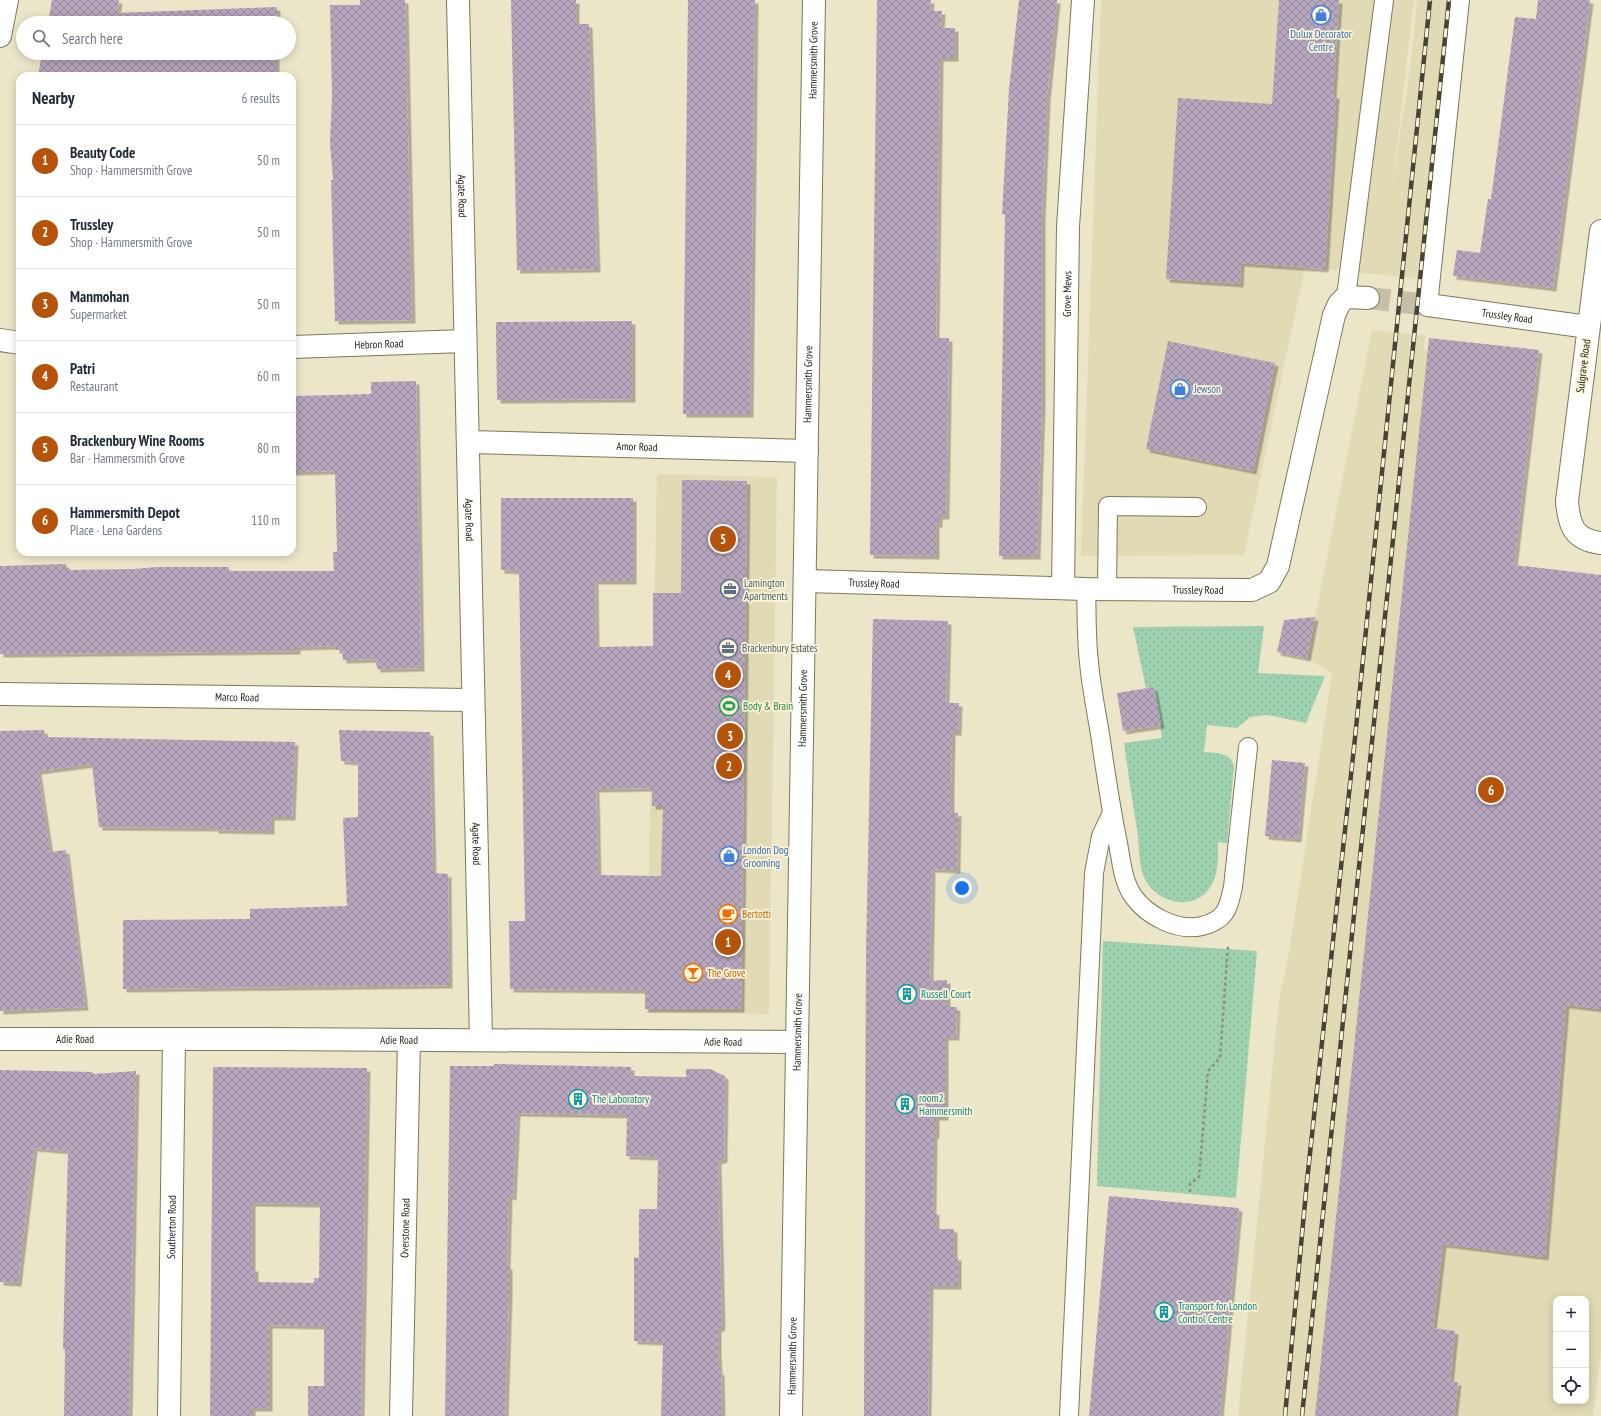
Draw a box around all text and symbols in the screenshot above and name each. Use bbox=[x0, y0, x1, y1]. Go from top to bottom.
shop icon: Dulux Decorator Centre bbox=[1310, 4, 1332, 26]
search box bbox=[16, 16, 296, 60]
street label: Hammersmith Grove bbox=[805, 21, 821, 99]
icon: search bbox=[30, 27, 52, 49]
place label: Dulux Decorator Centre bbox=[1290, 27, 1352, 54]
text: Search here bbox=[62, 29, 123, 48]
text: Nearby bbox=[32, 87, 75, 109]
text: 6 results bbox=[241, 90, 280, 107]
text: Beauty Code bbox=[70, 143, 135, 162]
text: 1 bbox=[42, 152, 48, 169]
text: 50 m bbox=[257, 152, 280, 169]
text: Shop · Hammersmith Grove bbox=[70, 162, 192, 179]
street label: Agate Road bbox=[455, 174, 470, 218]
text: Trussley bbox=[70, 215, 113, 234]
text: 2 bbox=[42, 224, 48, 241]
text: 50 m bbox=[257, 224, 280, 241]
text: Shop · Hammersmith Grove bbox=[70, 234, 192, 251]
street label: Grove Mews bbox=[1060, 271, 1074, 317]
text: Manmohan bbox=[70, 287, 129, 306]
text: 3 bbox=[42, 296, 48, 313]
text: 50 m bbox=[257, 296, 280, 313]
street label: Trussley Road bbox=[1481, 305, 1534, 326]
text: Supermarket bbox=[70, 306, 127, 323]
street label: Hebron Road bbox=[354, 336, 404, 352]
street label: Sulgrave Road bbox=[1573, 338, 1593, 394]
street label: Hammersmith Grove bbox=[800, 345, 815, 423]
text: Patri bbox=[70, 359, 95, 378]
text: 4 bbox=[42, 368, 48, 385]
text: 60 m bbox=[257, 368, 280, 385]
text: Restaurant bbox=[70, 378, 118, 395]
shop icon: Jewson bbox=[1169, 378, 1191, 400]
place label: Jewson bbox=[1193, 382, 1221, 396]
text: Brackenbury Wine Rooms bbox=[70, 431, 204, 450]
street label: Amor Road bbox=[616, 439, 658, 454]
text: 5 bbox=[42, 440, 48, 457]
text: 80 m bbox=[257, 440, 280, 457]
text: Bar · Hammersmith Grove bbox=[70, 450, 185, 467]
street label: Agate Road bbox=[462, 498, 477, 542]
text: Hammersmith Depot bbox=[70, 503, 180, 522]
text: 6 bbox=[42, 512, 48, 529]
text: 110 m bbox=[251, 512, 280, 529]
text: Place · Lena Gardens bbox=[70, 522, 162, 539]
pin: 5 bbox=[710, 524, 736, 554]
street label: Trussley Road bbox=[848, 575, 900, 591]
place label: Lamington Apartments bbox=[744, 576, 788, 603]
office icon: Lamington Apartments bbox=[719, 578, 741, 600]
street label: Trussley Road bbox=[1172, 583, 1224, 597]
office icon: Brackenbury Estates bbox=[717, 637, 739, 659]
place label: Brackenbury Estates bbox=[742, 641, 818, 655]
pin: 4 bbox=[715, 660, 741, 690]
street label: Hammersmith Grove bbox=[795, 669, 810, 747]
street label: Marco Road bbox=[215, 690, 259, 704]
sports icon: Body & Brain bbox=[718, 695, 740, 717]
place label: Body & Brain bbox=[743, 699, 793, 713]
pin: 3 bbox=[717, 721, 743, 751]
pin: 2 bbox=[716, 751, 742, 781]
pin: 6 bbox=[1478, 775, 1504, 805]
street label: Agate Road bbox=[469, 822, 484, 866]
place label: London Dog Grooming bbox=[743, 843, 789, 870]
shop icon: London Dog Grooming bbox=[718, 845, 740, 867]
your location bbox=[952, 878, 972, 898]
cafe icon: Bertotti bbox=[717, 903, 739, 925]
place label: Bertotti bbox=[742, 907, 771, 921]
pin: 1 bbox=[715, 927, 741, 957]
bar icon: The Grove bbox=[682, 962, 704, 984]
place label: The Grove bbox=[707, 966, 746, 980]
building icon: Russell Court bbox=[896, 983, 918, 1005]
place label: Russell Court bbox=[921, 987, 971, 1001]
street label: Hammersmith Grove bbox=[790, 993, 805, 1071]
street label: Adie Road bbox=[56, 1032, 94, 1046]
street label: Adie Road bbox=[380, 1033, 418, 1047]
street label: Adie Road bbox=[704, 1034, 742, 1049]
building icon: The Laboratory bbox=[567, 1088, 589, 1110]
place label: room2 Hammersmith bbox=[919, 1091, 972, 1118]
place label: The Laboratory bbox=[592, 1092, 650, 1106]
building icon: room2 Hammersmith bbox=[894, 1093, 916, 1115]
street label: Southerton Road bbox=[164, 1195, 179, 1259]
street label: Overstone Road bbox=[397, 1198, 413, 1258]
map controls bbox=[1553, 1296, 1589, 1404]
button: + bbox=[1553, 1296, 1589, 1332]
place label: Transport for London Control Centre bbox=[1178, 1299, 1257, 1326]
building icon: Transport for London Control Centre bbox=[1153, 1301, 1175, 1323]
street label: Hammersmith Grove bbox=[784, 1317, 800, 1395]
button: − bbox=[1553, 1332, 1589, 1368]
button: locate bbox=[1553, 1368, 1589, 1404]

